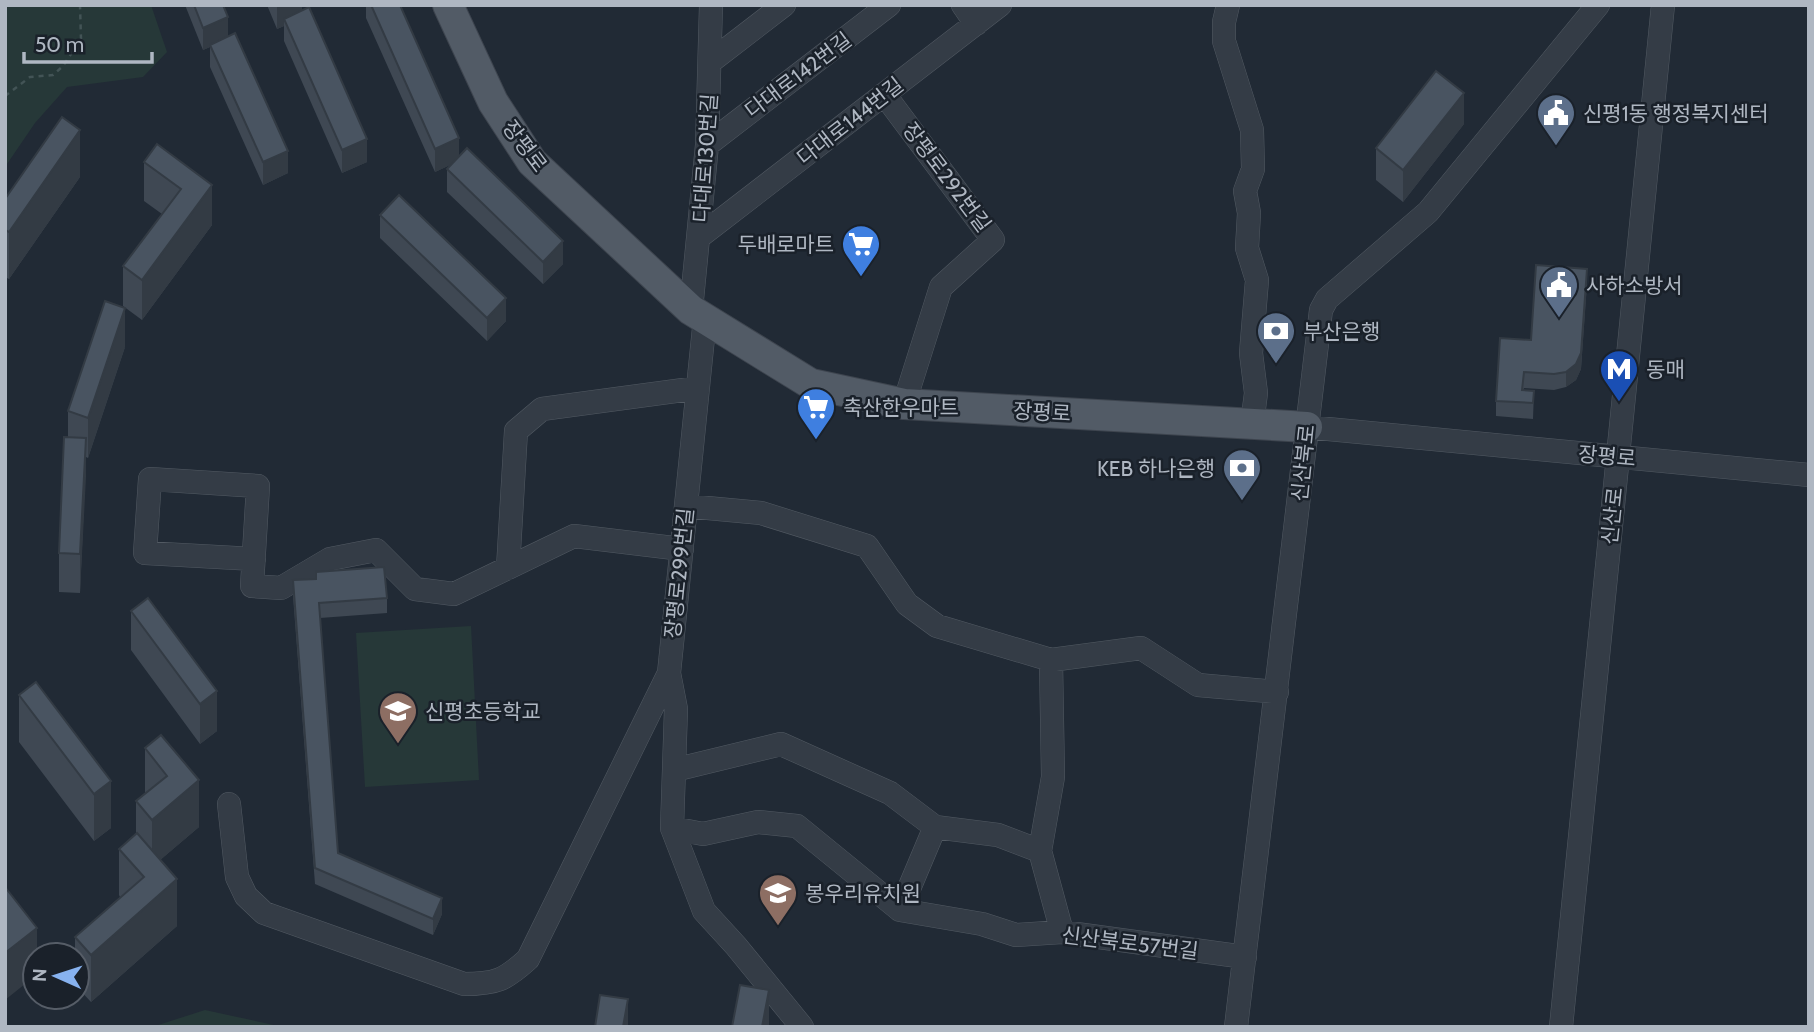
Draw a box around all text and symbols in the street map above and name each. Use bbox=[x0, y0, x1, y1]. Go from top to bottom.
scale bar bbox=[24, 21, 152, 65]
street label: 다대로142번길 bbox=[740, 27, 856, 123]
text: 50 m bbox=[35, 32, 84, 57]
street label: 다대로144번길 bbox=[792, 72, 908, 170]
public building icon: 신평1동 행정복지센터 bbox=[1535, 92, 1577, 147]
street label: 다대로130번길 bbox=[688, 93, 722, 223]
place label: 신평1동 행정복지센터 bbox=[1583, 101, 1768, 126]
street label: 장평로 bbox=[498, 115, 552, 177]
street label: 장평로292번길 bbox=[898, 117, 996, 237]
supermarket icon: 두배로마트 bbox=[840, 223, 882, 278]
place label: 두배로마트 bbox=[737, 232, 834, 257]
public building icon: 사하소방서 bbox=[1538, 264, 1580, 319]
place label: 사하소방서 bbox=[1586, 273, 1683, 298]
bank icon: 부산은행 bbox=[1255, 310, 1297, 365]
place label: 부산은행 bbox=[1303, 319, 1380, 344]
metro station icon: 동매 bbox=[1598, 348, 1640, 403]
place label: 동매 bbox=[1646, 357, 1685, 382]
supermarket icon: 축산한우마트 bbox=[795, 386, 837, 441]
place label: 축산한우마트 bbox=[843, 395, 959, 420]
street label: 장평로 bbox=[1012, 398, 1072, 426]
street label: 신산북로 bbox=[1287, 423, 1319, 503]
street label: 장평로 bbox=[1577, 441, 1637, 471]
bank icon: KEB 하나은행 bbox=[1221, 447, 1263, 502]
place label: KEB 하나은행 bbox=[1097, 456, 1215, 481]
street label: 신산로 bbox=[1597, 486, 1627, 546]
street label: 장평로299번길 bbox=[660, 506, 698, 640]
school or university icon: 신평초등학교 bbox=[377, 690, 419, 745]
place label: 신평초등학교 bbox=[425, 699, 541, 724]
school or university icon: 봉우리유치원 bbox=[757, 872, 799, 927]
place label: 봉우리유치원 bbox=[805, 881, 921, 906]
street label: 신산북로57번길 bbox=[1060, 922, 1200, 964]
north arrow bbox=[21, 941, 91, 1011]
text: N bbox=[28, 968, 51, 982]

